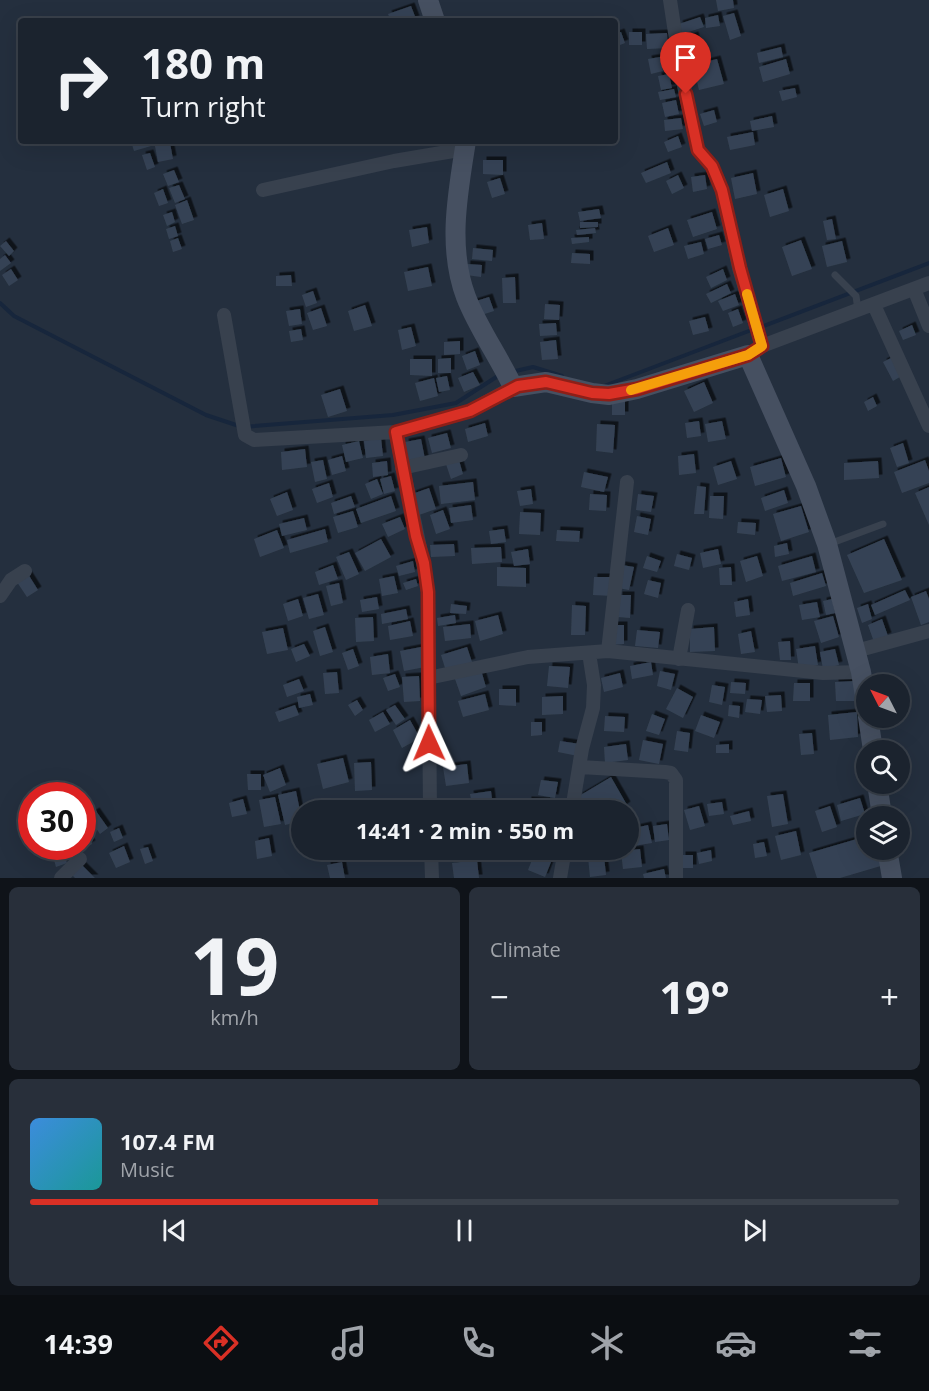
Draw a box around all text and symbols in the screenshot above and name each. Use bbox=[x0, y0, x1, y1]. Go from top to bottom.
pin bbox=[660, 32, 711, 94]
text: 180 m bbox=[141, 34, 265, 91]
icon: arrive bbox=[669, 41, 702, 74]
icon: right bbox=[42, 42, 120, 120]
text: Turn right bbox=[141, 88, 266, 125]
north arrow bbox=[856, 674, 910, 728]
map controls bbox=[856, 674, 910, 860]
position arrow bbox=[397, 711, 461, 775]
button: search bbox=[856, 740, 910, 794]
speed limit sign: 30 bbox=[18, 782, 96, 860]
button: layers bbox=[856, 806, 910, 860]
text: 14:41 · 2 min · 550 m bbox=[356, 815, 574, 845]
text: 19 bbox=[190, 912, 279, 1018]
text: Climate bbox=[490, 936, 561, 963]
text: 19° bbox=[659, 966, 730, 1027]
text: − bbox=[490, 974, 509, 1019]
text: + bbox=[880, 974, 899, 1019]
text: km/h bbox=[210, 1004, 259, 1031]
text: 107.4 FM bbox=[120, 1126, 215, 1156]
text: Music bbox=[120, 1156, 174, 1183]
icon: previous bbox=[158, 1214, 191, 1247]
icon: pause bbox=[448, 1214, 481, 1247]
icon: next bbox=[738, 1214, 771, 1247]
icon: directions bbox=[200, 1322, 242, 1364]
icon: music bbox=[328, 1322, 370, 1364]
icon: phone bbox=[457, 1322, 499, 1364]
icon: climate bbox=[586, 1322, 628, 1364]
icon: car bbox=[715, 1322, 757, 1364]
icon: filters bbox=[844, 1322, 886, 1364]
text: 14:39 bbox=[43, 1325, 113, 1362]

